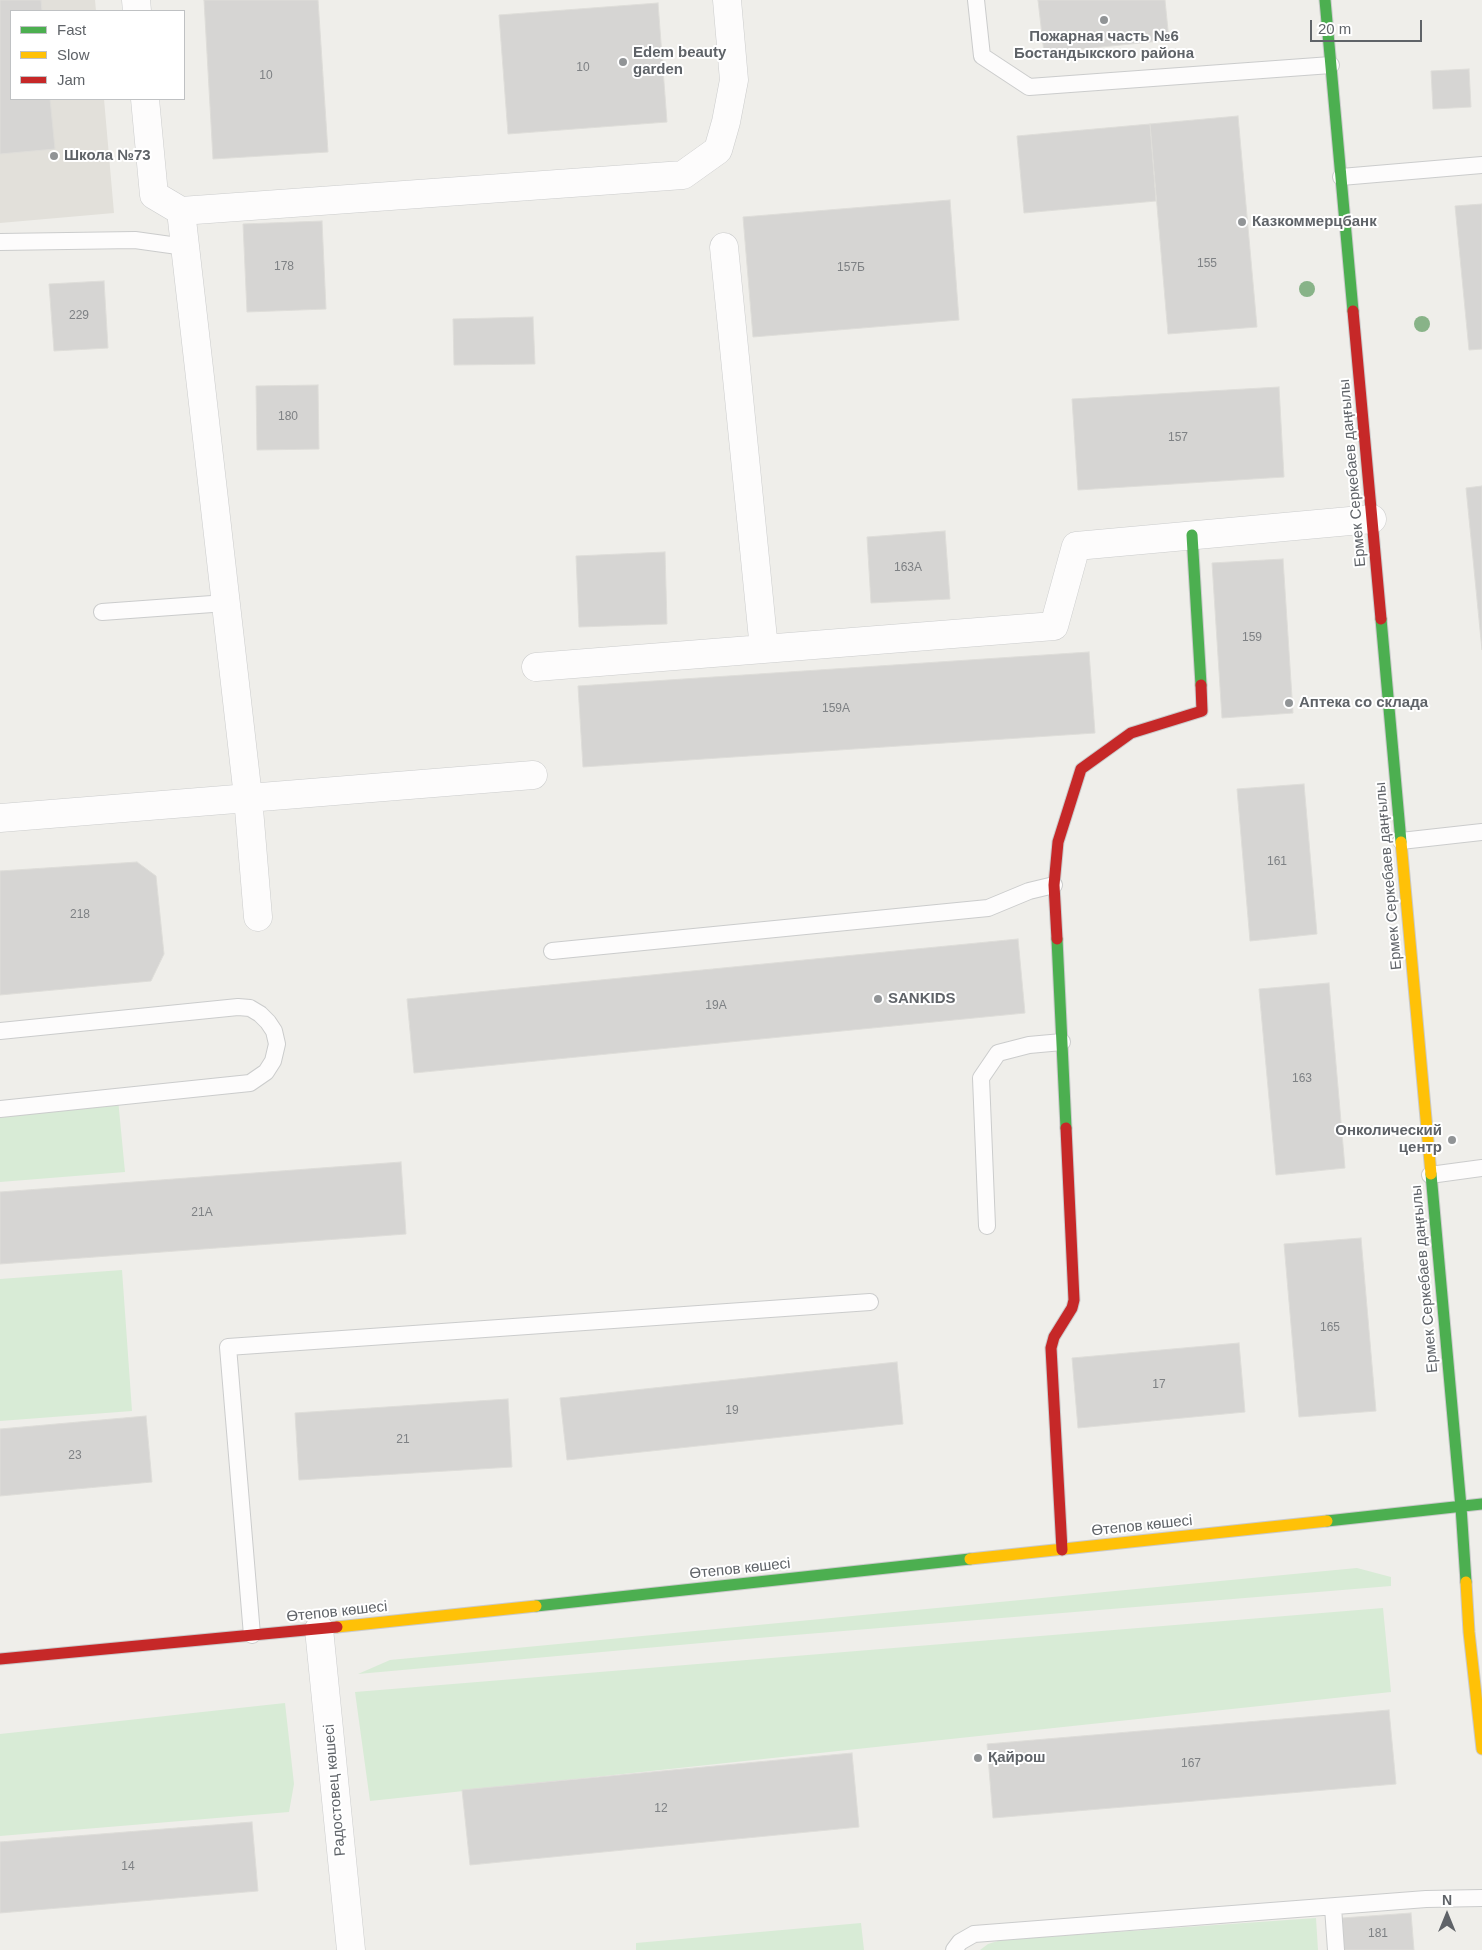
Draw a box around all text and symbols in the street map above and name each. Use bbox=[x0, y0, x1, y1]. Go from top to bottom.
legend bbox=[10, 10, 185, 100]
scale bar bbox=[1312, 10, 1424, 42]
marker: Пожарная часть №6 Бостандыкского района bbox=[1098, 14, 1110, 26]
text: 20 m bbox=[1318, 20, 1351, 37]
text: Fast bbox=[57, 21, 86, 38]
place label: Пожарная часть №6 Бостандыкского района bbox=[1014, 28, 1194, 63]
place label: Edem beauty garden bbox=[633, 44, 726, 79]
text: Slow bbox=[57, 46, 90, 63]
marker: Edem beauty garden bbox=[617, 56, 629, 68]
house number: 10 bbox=[576, 61, 590, 75]
house number: 10 bbox=[259, 69, 273, 83]
text: Jam bbox=[57, 71, 85, 88]
place label: Школа №73 bbox=[64, 147, 151, 165]
marker: Школа №73 bbox=[48, 150, 60, 162]
place label: Казкоммерцбанк bbox=[1252, 213, 1377, 231]
marker: Казкоммерцбанк bbox=[1236, 216, 1248, 228]
house number: 155 bbox=[1197, 257, 1217, 271]
house number: 178 bbox=[274, 260, 294, 274]
house number: 157Б bbox=[837, 261, 865, 275]
house number: 229 bbox=[69, 309, 89, 323]
street label: Ермек Серкебаев даңғылы bbox=[1336, 378, 1370, 568]
house number: 180 bbox=[278, 410, 298, 424]
house number: 157 bbox=[1168, 431, 1188, 445]
house number: 163А bbox=[894, 561, 922, 575]
house number: 159 bbox=[1242, 631, 1262, 645]
place label: Аптека со склада bbox=[1299, 694, 1428, 712]
marker: Аптека со склада bbox=[1283, 697, 1295, 709]
house number: 159А bbox=[822, 702, 850, 716]
street label: Ермек Серкебаев даңғылы bbox=[1372, 781, 1406, 971]
house number: 161 bbox=[1267, 855, 1287, 869]
house number: 218 bbox=[70, 908, 90, 922]
place label: SANKIDS bbox=[888, 990, 956, 1008]
marker: SANKIDS bbox=[872, 993, 884, 1005]
house number: 19А bbox=[705, 999, 727, 1013]
house number: 163 bbox=[1292, 1072, 1312, 1086]
place label: Онколический центр bbox=[1335, 1122, 1442, 1157]
marker: Онколический центр bbox=[1446, 1134, 1458, 1146]
street label: Ермек Серкебаев даңғылы bbox=[1408, 1184, 1442, 1374]
house number: 21А bbox=[191, 1206, 213, 1220]
house number: 165 bbox=[1320, 1321, 1340, 1335]
house number: 17 bbox=[1152, 1378, 1166, 1392]
house number: 19 bbox=[725, 1404, 739, 1418]
house number: 21 bbox=[396, 1433, 410, 1447]
house number: 23 bbox=[68, 1449, 82, 1463]
street label: Өтепов көшесі bbox=[1091, 1512, 1193, 1540]
street label: Өтепов көшесі bbox=[689, 1555, 791, 1583]
street label: Өтепов көшесі bbox=[286, 1598, 388, 1626]
street label: Радостовец көшесі bbox=[320, 1723, 350, 1857]
place label: Қайрош bbox=[988, 1749, 1046, 1767]
marker: Қайрош bbox=[972, 1752, 984, 1764]
house number: 167 bbox=[1181, 1757, 1201, 1771]
house number: 12 bbox=[654, 1802, 668, 1816]
house number: 14 bbox=[121, 1860, 135, 1874]
north arrow bbox=[1422, 1890, 1472, 1940]
text: N bbox=[1442, 1892, 1452, 1908]
house number: 181 bbox=[1368, 1927, 1388, 1941]

